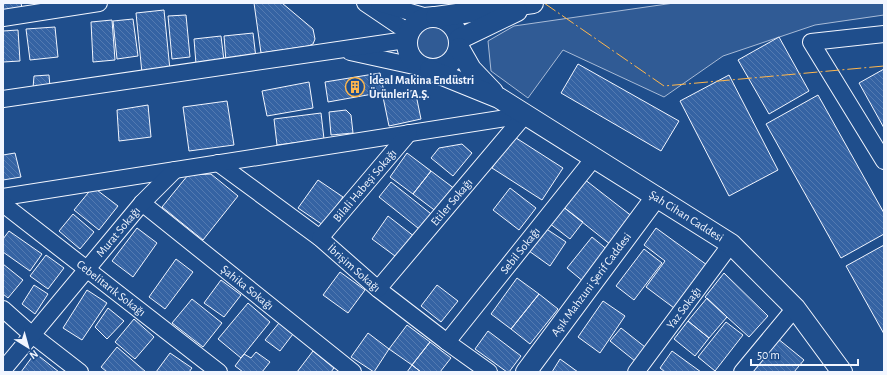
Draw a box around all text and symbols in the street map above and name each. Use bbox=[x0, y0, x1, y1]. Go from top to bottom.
place label: İdeal Makina Endüstri Ürünleri A.Ş. bbox=[369, 73, 474, 100]
building icon: İdeal Makina Endüstri Ürünleri A.Ş. bbox=[344, 76, 366, 98]
street label: Bilali Habeşi Sokağı bbox=[331, 147, 399, 224]
street label: Etiler Sokağı bbox=[428, 176, 475, 228]
street label: Şah Cihan Caddesi bbox=[647, 188, 726, 244]
street label: Murat Sokağı bbox=[94, 204, 142, 259]
street label: Sebil Sokağı bbox=[498, 225, 542, 276]
street label: Aşık Mahzuni Şerif Caddesi bbox=[549, 231, 633, 338]
street label: İbrişim Sokağı bbox=[325, 241, 383, 294]
street label: Cebelitarık Sokağı bbox=[74, 258, 148, 319]
street label: Şahika Sokağı bbox=[219, 263, 276, 312]
street label: Yaz Sokağı bbox=[664, 285, 703, 331]
north arrow bbox=[8, 327, 48, 367]
scale bar bbox=[751, 341, 858, 367]
text: N bbox=[27, 348, 40, 361]
text: 50 m bbox=[757, 349, 780, 361]

